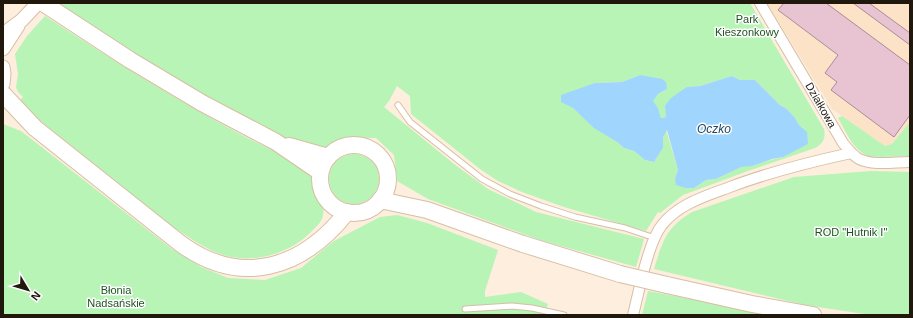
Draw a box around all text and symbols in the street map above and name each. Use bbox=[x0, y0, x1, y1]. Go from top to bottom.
park label: Park Kieszonkowy bbox=[715, 13, 780, 38]
street label: Działkowa bbox=[803, 80, 839, 130]
water label: Oczko bbox=[697, 122, 731, 136]
park label: ROD "Hutnik I" bbox=[815, 226, 887, 238]
north arrow bbox=[8, 270, 48, 310]
park label: Błonia Nadsańskie bbox=[87, 284, 145, 309]
text: N bbox=[29, 289, 43, 303]

